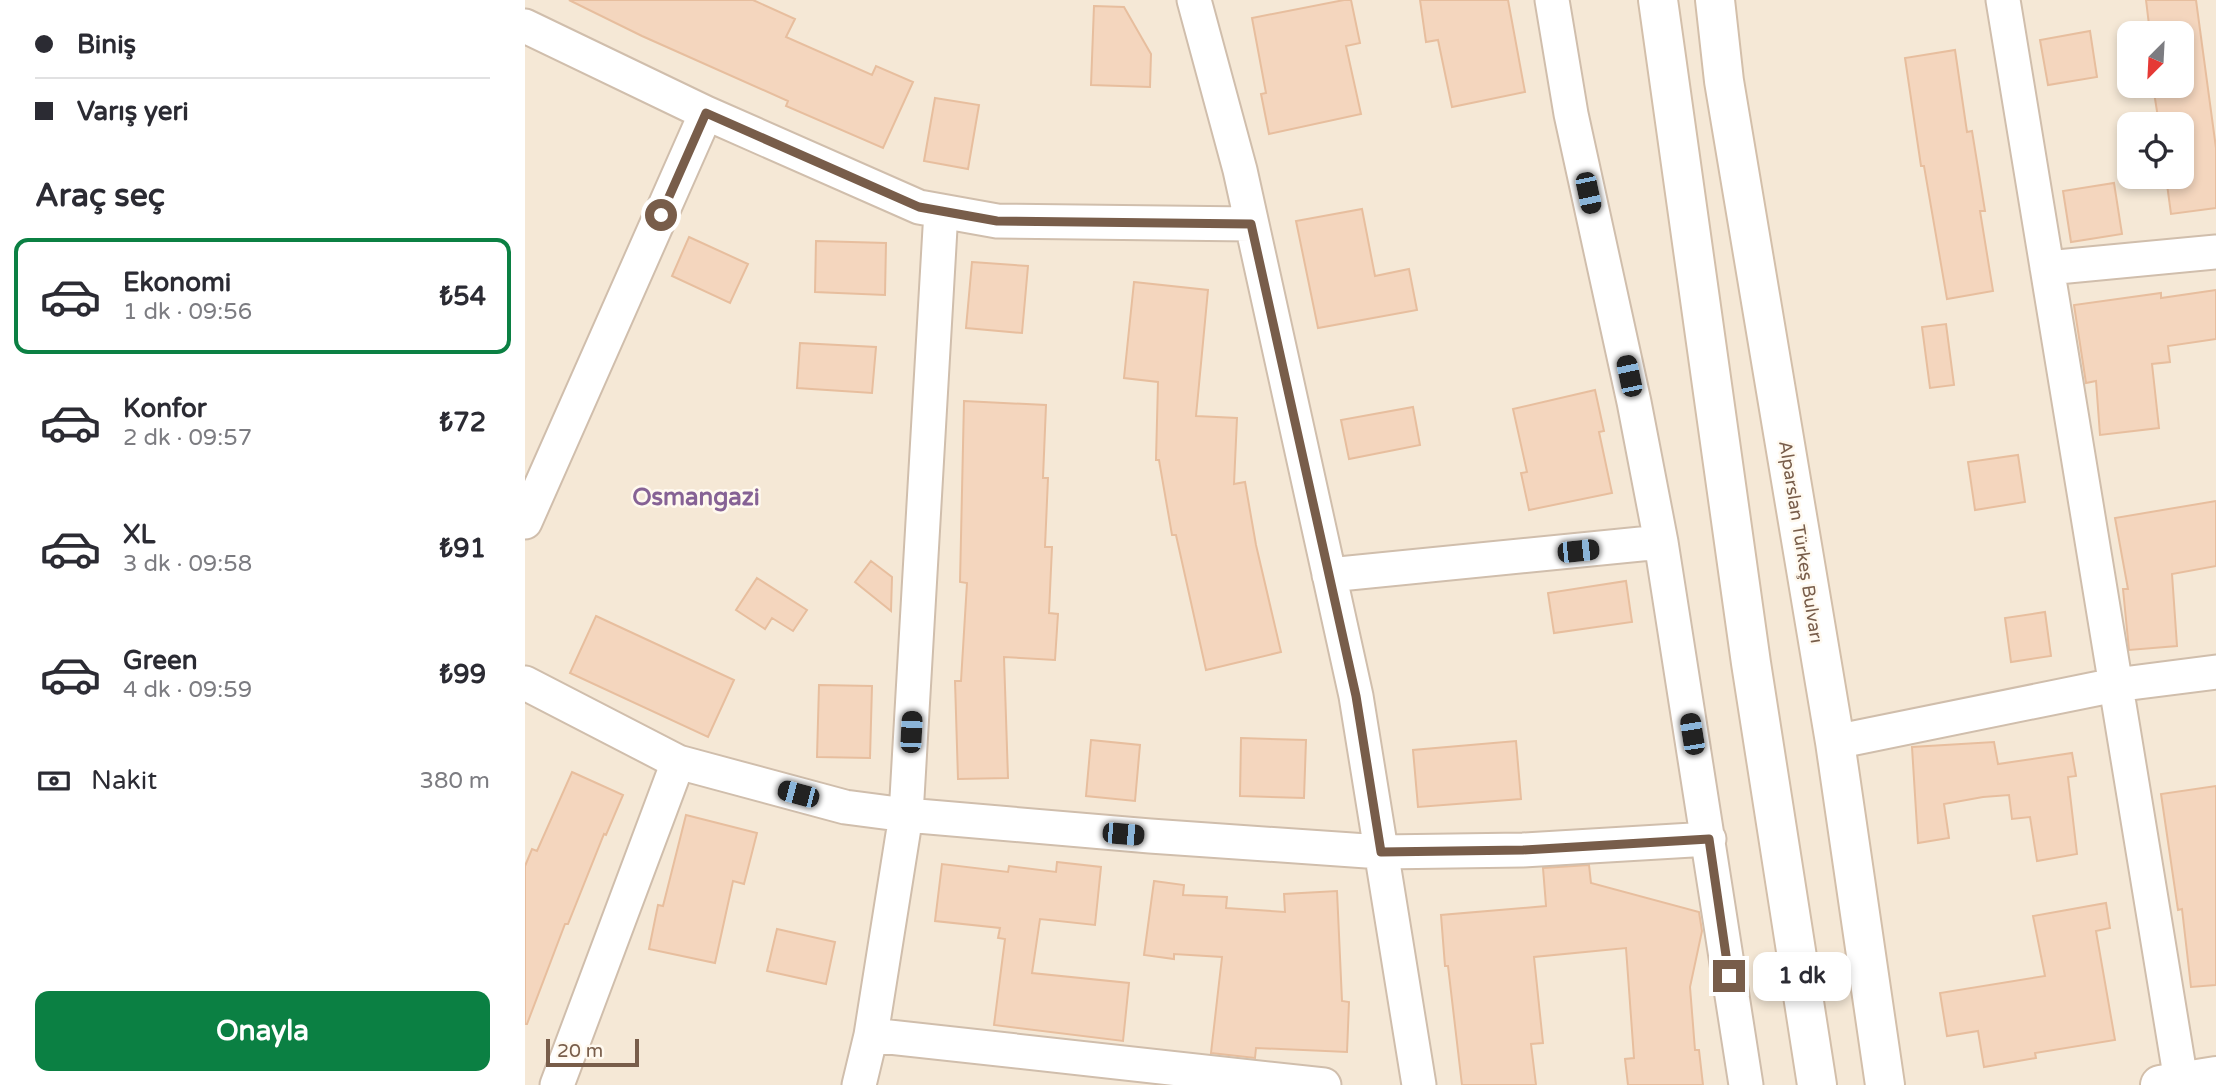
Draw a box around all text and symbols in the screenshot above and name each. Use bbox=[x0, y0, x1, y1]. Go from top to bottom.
north arrow bbox=[2117, 21, 2195, 98]
map controls bbox=[2117, 21, 2194, 189]
text: Biniş bbox=[77, 29, 136, 60]
text: Varış yeri bbox=[77, 96, 189, 127]
button: locate bbox=[2117, 112, 2194, 189]
car bbox=[1574, 170, 1603, 216]
text: Araç seç bbox=[35, 177, 165, 215]
route start bbox=[645, 199, 677, 231]
icon: car bbox=[39, 265, 102, 328]
text: Ekonomi bbox=[123, 267, 231, 298]
text: ₺54 bbox=[440, 281, 486, 312]
text: 1 dk · 09:56 bbox=[123, 298, 252, 326]
car bbox=[1615, 353, 1644, 399]
icon: car bbox=[39, 391, 102, 454]
text: Konfor bbox=[123, 393, 207, 424]
text: ₺72 bbox=[440, 407, 486, 438]
text: 2 dk · 09:57 bbox=[123, 424, 252, 452]
street label: Alparslan Türkeş Bulvarı bbox=[1774, 439, 1828, 645]
district label: Osmangazi bbox=[632, 483, 760, 512]
icon: car bbox=[39, 517, 102, 580]
text: XL bbox=[123, 519, 155, 550]
text: ₺91 bbox=[440, 533, 486, 564]
car bbox=[1557, 538, 1600, 564]
text: 3 dk · 09:58 bbox=[123, 550, 252, 578]
icon: car bbox=[39, 643, 102, 706]
text: Green bbox=[123, 645, 198, 676]
text: ₺99 bbox=[440, 659, 486, 690]
text: 4 dk · 09:59 bbox=[123, 676, 252, 704]
car bbox=[900, 710, 923, 754]
car bbox=[1679, 712, 1706, 756]
icon: cash bbox=[35, 762, 73, 800]
text: Nakit bbox=[91, 765, 157, 796]
text: 380 m bbox=[420, 767, 490, 795]
car bbox=[775, 778, 822, 810]
car bbox=[1102, 822, 1145, 846]
callout: 1 dk bbox=[1753, 951, 1851, 1000]
route end bbox=[1713, 960, 1745, 992]
text: 1 dk bbox=[1778, 962, 1826, 990]
button: Onayla bbox=[35, 991, 490, 1071]
scale bar bbox=[546, 1036, 639, 1068]
text: 20 m bbox=[557, 1040, 603, 1062]

